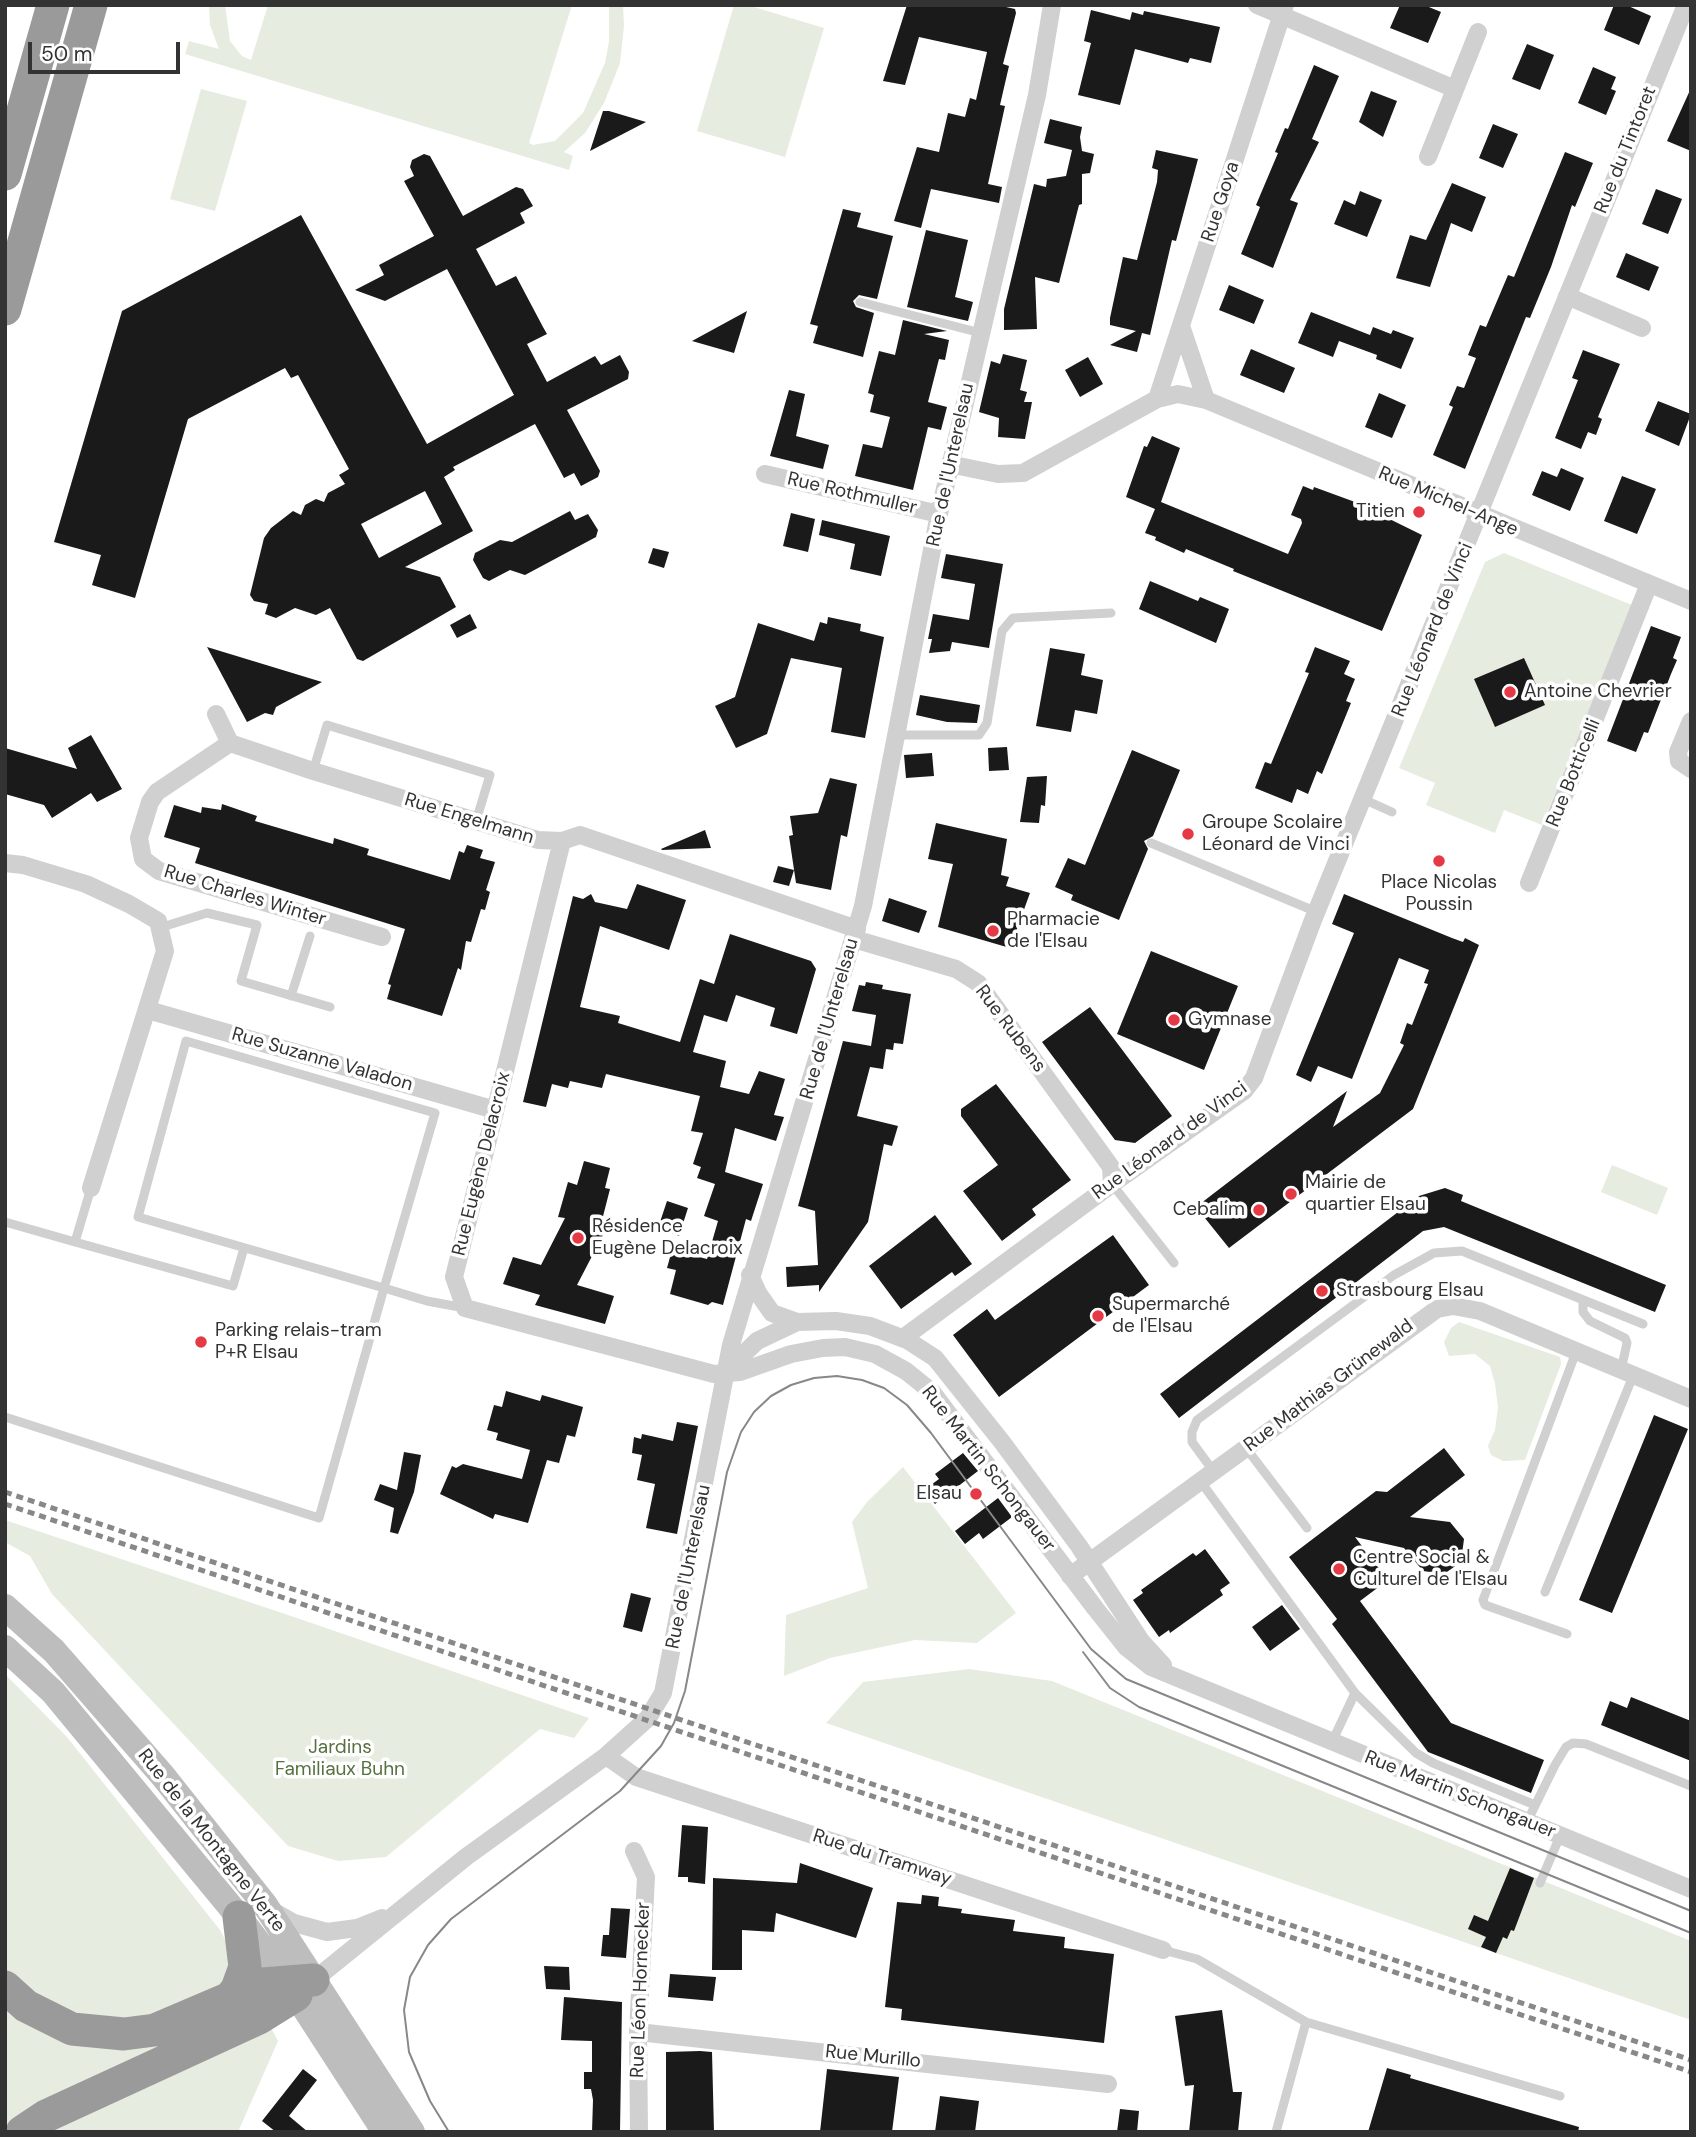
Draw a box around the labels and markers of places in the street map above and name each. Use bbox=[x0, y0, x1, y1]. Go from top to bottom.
place label: Titien bbox=[1356, 501, 1405, 523]
marker: Titien bbox=[1411, 504, 1427, 520]
place label: Antoine Chevrier bbox=[1524, 681, 1672, 703]
marker: Antoine Chevrier bbox=[1502, 684, 1518, 700]
place label: Groupe Scolaire Léonard de Vinci bbox=[1202, 812, 1350, 856]
marker: Groupe Scolaire Léonard de Vinci bbox=[1180, 826, 1196, 842]
marker: Place Nicolas Poussin bbox=[1431, 853, 1447, 869]
place label: Place Nicolas Poussin bbox=[1381, 872, 1497, 916]
place label: Pharmacie de l'Elsau bbox=[1007, 909, 1100, 953]
marker: Pharmacie de l'Elsau bbox=[985, 923, 1001, 939]
place label: Gymnase bbox=[1188, 1009, 1271, 1031]
marker: Gymnase bbox=[1166, 1012, 1182, 1028]
place label: Mairie de quartier Elsau bbox=[1305, 1172, 1426, 1216]
marker: Mairie de quartier Elsau bbox=[1283, 1186, 1299, 1202]
place label: Cebalim bbox=[1173, 1199, 1245, 1221]
marker: Cebalim bbox=[1251, 1202, 1267, 1218]
place label: Résidence Eugène Delacroix bbox=[592, 1216, 743, 1260]
marker: Résidence Eugène Delacroix bbox=[570, 1230, 586, 1246]
place label: Strasbourg Elsau bbox=[1336, 1280, 1484, 1302]
marker: Strasbourg Elsau bbox=[1314, 1283, 1330, 1299]
place label: Supermarché de l'Elsau bbox=[1112, 1294, 1230, 1338]
marker: Supermarché de l'Elsau bbox=[1090, 1308, 1106, 1324]
place label: Parking relais-tram P+R Elsau bbox=[215, 1320, 382, 1364]
marker: Parking relais-tram P+R Elsau bbox=[193, 1334, 209, 1350]
place label: Elsau bbox=[916, 1483, 962, 1505]
marker: Elsau bbox=[968, 1486, 984, 1502]
place label: Centre Social & Culturel de l'Elsau bbox=[1353, 1547, 1508, 1591]
marker: Centre Social & Culturel de l'Elsau bbox=[1331, 1561, 1347, 1577]

